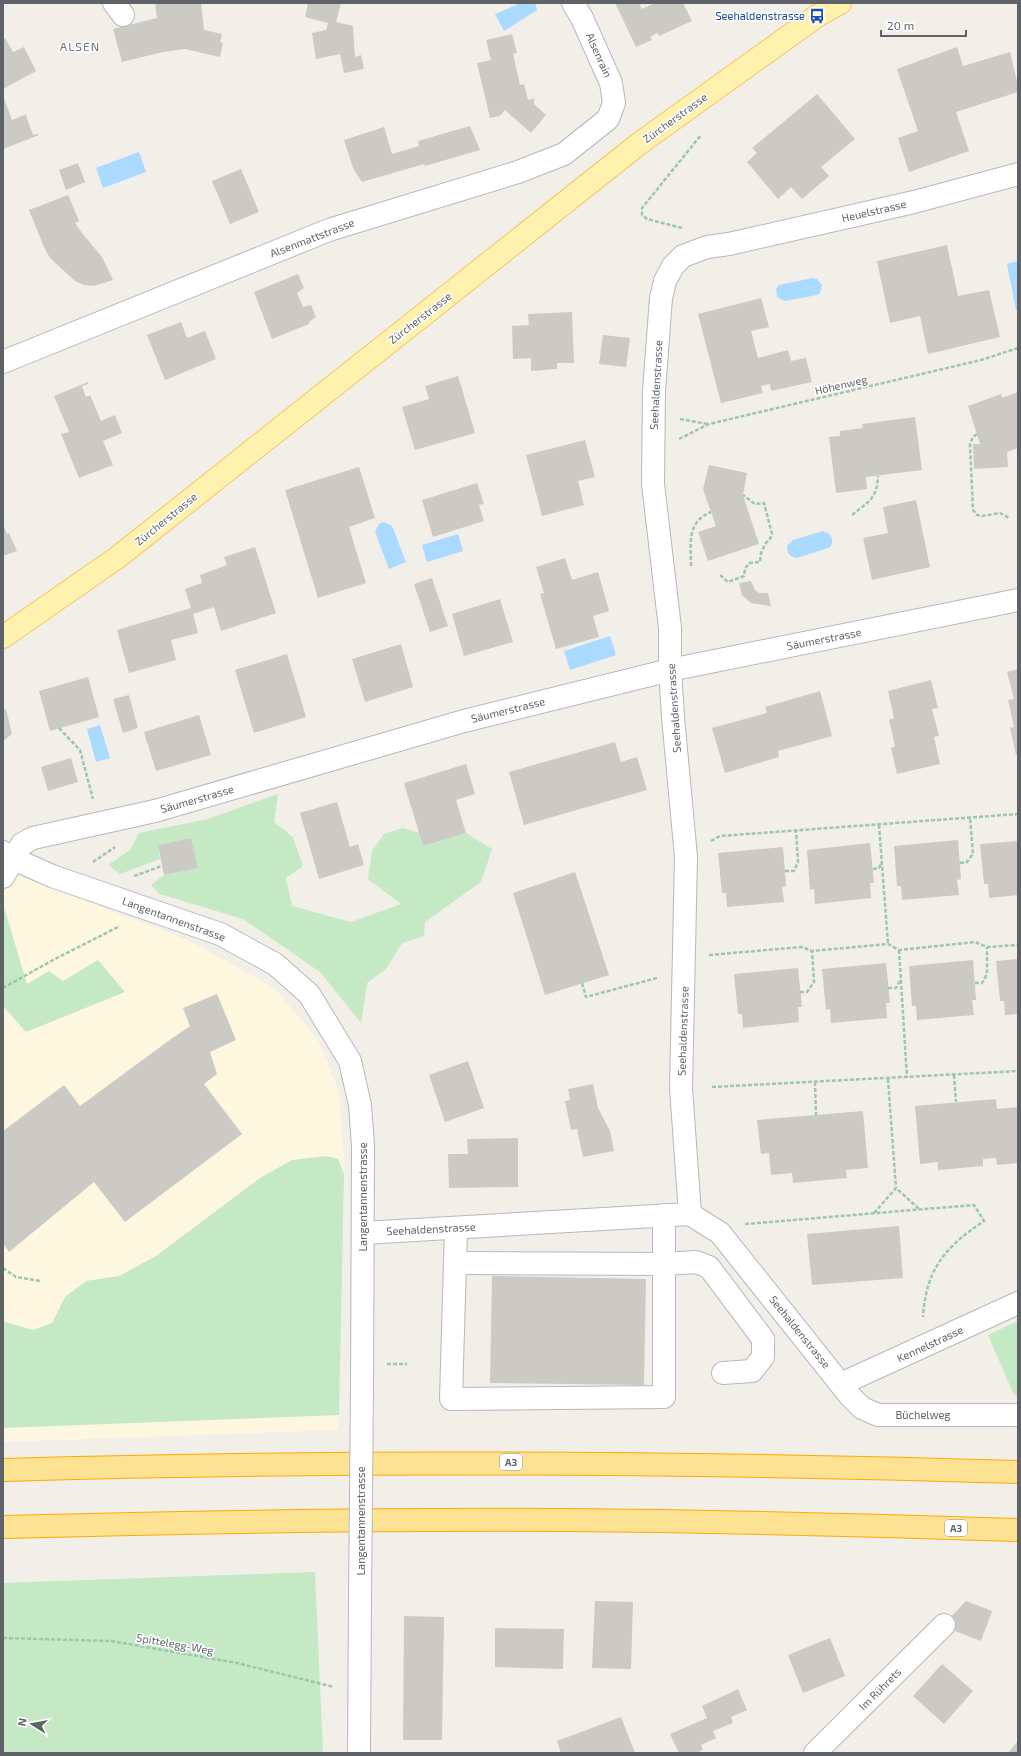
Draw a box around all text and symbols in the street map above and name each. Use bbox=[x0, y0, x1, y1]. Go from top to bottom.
bus stop icon: Seehaldenstrasse bbox=[808, 7, 826, 25]
place label: Seehaldenstrasse bbox=[715, 9, 805, 22]
scale bar bbox=[881, 12, 966, 38]
text: 20 m bbox=[887, 18, 914, 32]
street label: Alsenrain bbox=[584, 30, 615, 79]
district label: ALSEN bbox=[60, 39, 100, 53]
street label: Zürcherstrasse bbox=[640, 90, 709, 145]
street label: Heuelstrasse bbox=[840, 197, 908, 224]
street label: Alsenmattstrasse bbox=[268, 215, 356, 260]
street label: Zürcherstrasse bbox=[386, 289, 454, 346]
street label: Seehaldenstrasse bbox=[647, 340, 664, 430]
street label: Höhenweg bbox=[813, 372, 868, 397]
street label: Zürcherstrasse bbox=[132, 490, 199, 548]
street label: Säumerstrasse bbox=[785, 625, 862, 652]
street label: Seehaldenstrasse bbox=[664, 663, 683, 753]
street label: Säumerstrasse bbox=[470, 694, 546, 725]
street label: Säumerstrasse bbox=[159, 782, 235, 815]
street label: Langentannenstrasse bbox=[121, 894, 228, 943]
street label: Seehaldenstrasse bbox=[674, 986, 691, 1076]
street label: Langentannenstrasse bbox=[356, 1142, 369, 1252]
street label: Seehaldenstrasse bbox=[386, 1220, 476, 1237]
street label: Seehaldenstrasse bbox=[767, 1293, 834, 1371]
street label: Kennelstrasse bbox=[895, 1323, 965, 1365]
street label: Büchelweg bbox=[896, 1408, 950, 1421]
road number: A3 bbox=[500, 1454, 522, 1470]
street label: Langentannenstrasse bbox=[354, 1466, 367, 1576]
road number: A3 bbox=[945, 1520, 967, 1536]
street label: Spittelegg-Weg bbox=[135, 1630, 215, 1657]
street label: Im Rührets bbox=[856, 1665, 904, 1712]
north arrow bbox=[12, 1704, 52, 1744]
text: N bbox=[15, 1717, 29, 1727]

